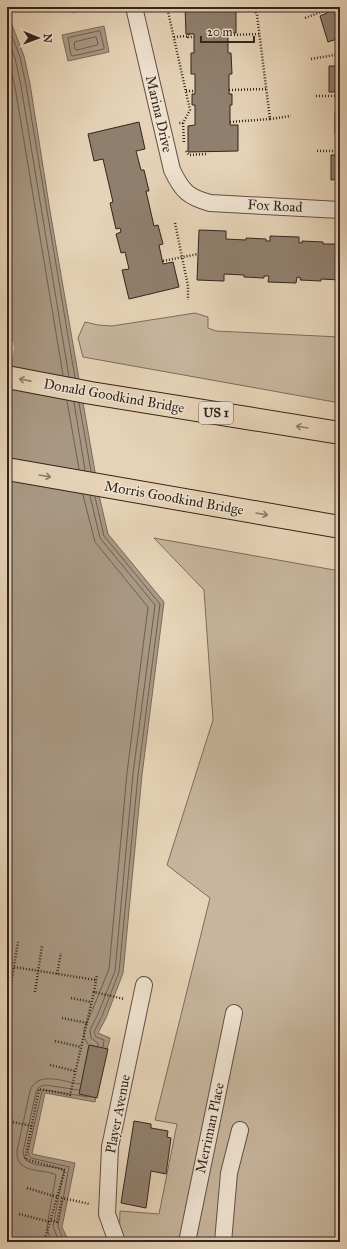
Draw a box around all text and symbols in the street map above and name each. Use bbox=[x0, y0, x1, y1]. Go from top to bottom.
north arrow bbox=[18, 18, 58, 58]
scale bar bbox=[201, 18, 254, 44]
text: 20 m bbox=[207, 25, 233, 39]
text: N bbox=[41, 33, 54, 44]
street label: Marina Drive bbox=[142, 74, 176, 154]
street label: Fox Road bbox=[247, 196, 303, 216]
street label: Donald Goodkind Bridge bbox=[42, 375, 186, 417]
one-way arrow bbox=[19, 376, 32, 384]
road number: US 1 bbox=[199, 402, 233, 424]
one-way arrow bbox=[295, 423, 308, 431]
one-way arrow bbox=[39, 472, 52, 480]
street label: Morris Goodkind Bridge bbox=[103, 477, 245, 519]
one-way arrow bbox=[255, 510, 268, 518]
street label: Player Avenue bbox=[102, 1073, 134, 1155]
street label: Merriman Place bbox=[192, 1081, 228, 1175]

